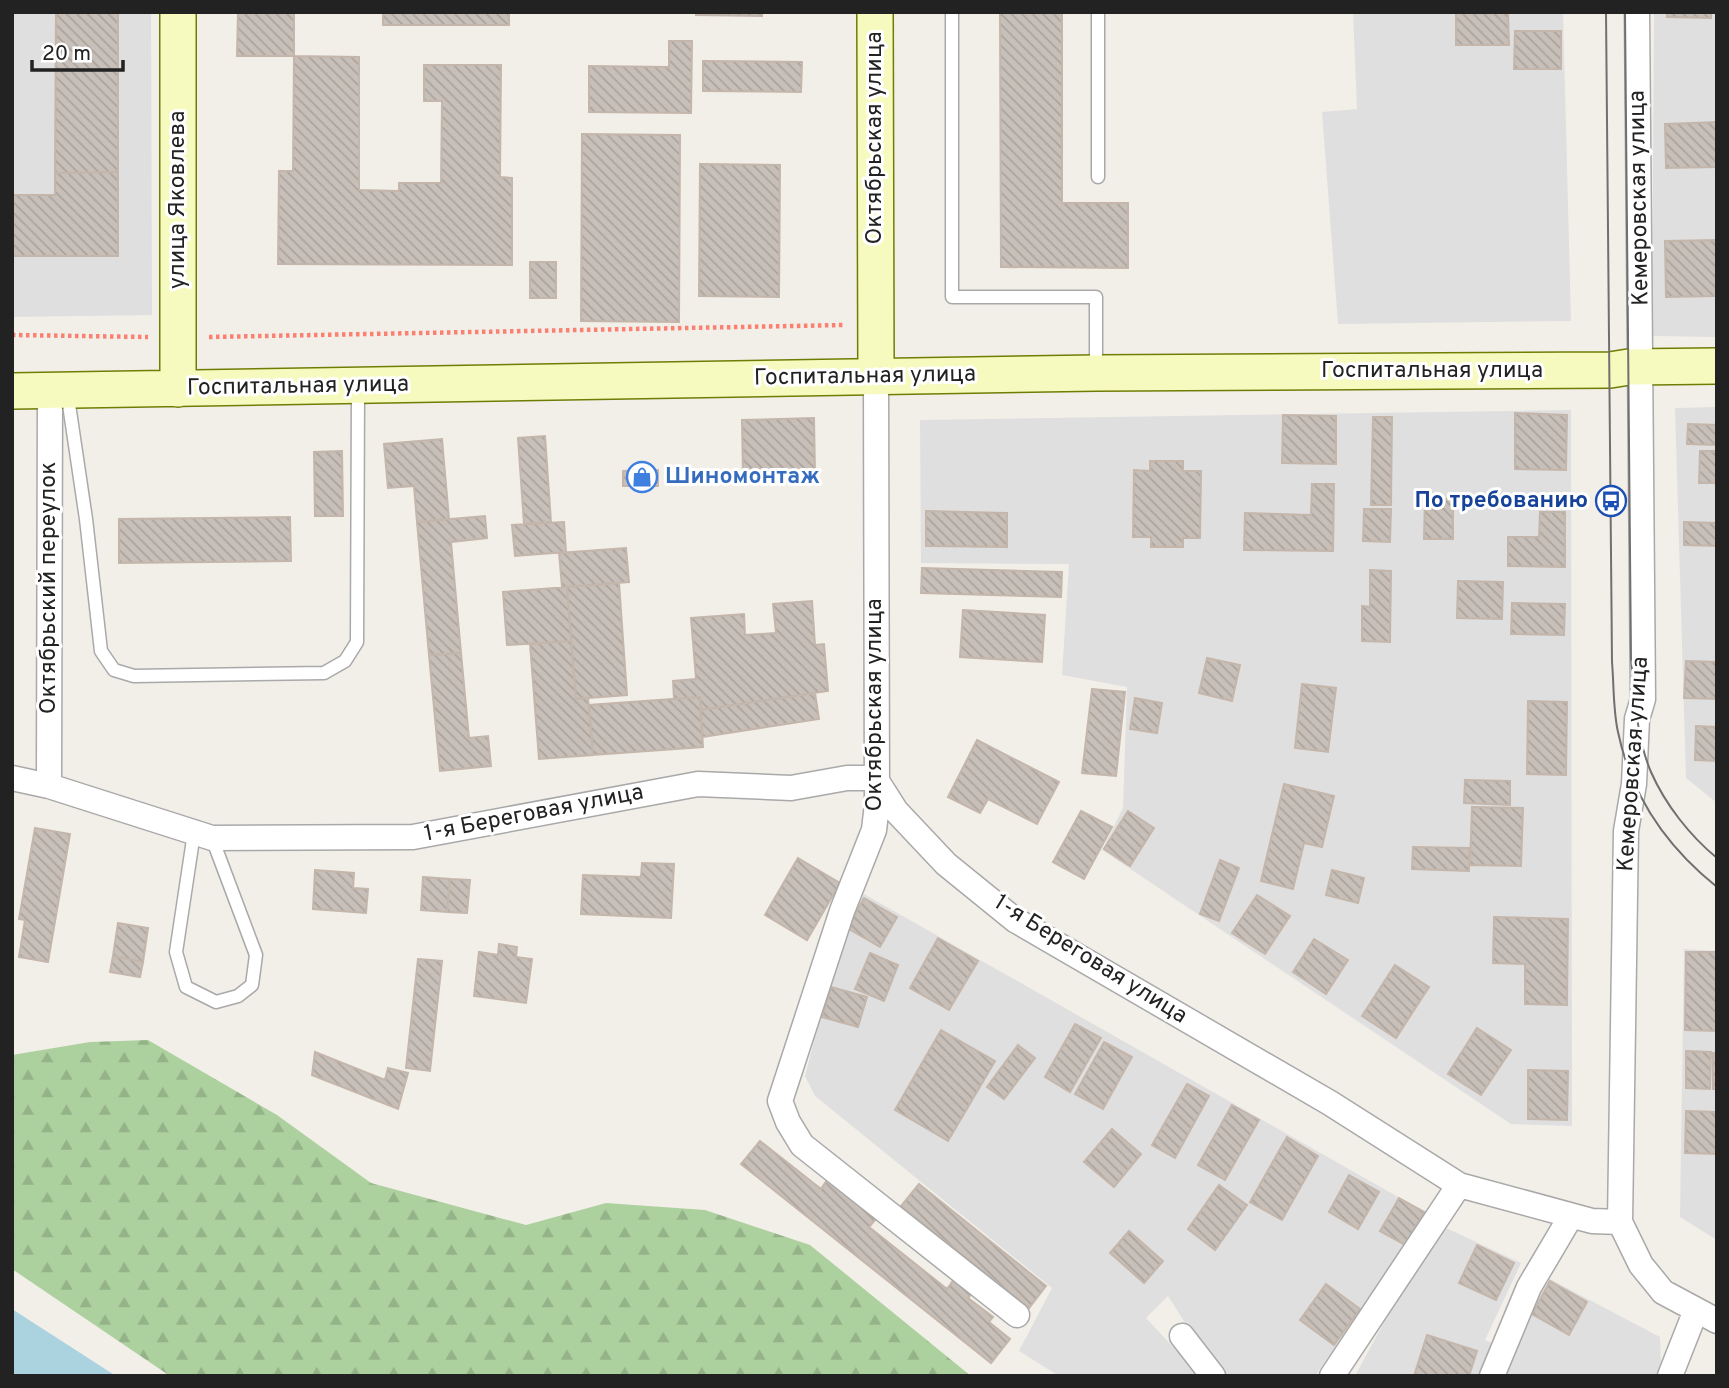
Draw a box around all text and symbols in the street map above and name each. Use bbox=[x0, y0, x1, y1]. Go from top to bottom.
scale bar bbox=[32, 28, 122, 72]
street label: Октябрьская улица bbox=[861, 31, 890, 245]
text: 20 m bbox=[42, 41, 91, 68]
street label: Кемеровская улица bbox=[1624, 90, 1656, 306]
street label: улица Яковлева bbox=[164, 111, 193, 289]
street label: Госпитальная улица bbox=[1321, 357, 1543, 386]
street label: Госпитальная улица bbox=[754, 361, 976, 393]
street label: Госпитальная улица bbox=[187, 371, 409, 403]
shop icon: Шиномонтаж bbox=[625, 460, 659, 494]
street label: Октябрьский переулок bbox=[35, 462, 64, 714]
place label: Шиномонтаж bbox=[665, 463, 820, 492]
bus stop icon: По требованию bbox=[1594, 484, 1628, 518]
place label: По требованию bbox=[1414, 487, 1588, 516]
street label: Октябрьская улица bbox=[861, 598, 890, 812]
street label: Кемеровская улица bbox=[1612, 655, 1656, 873]
street label: 1-я Береговая улица bbox=[422, 779, 646, 849]
street label: 1-я Береговая улица bbox=[988, 889, 1192, 1031]

